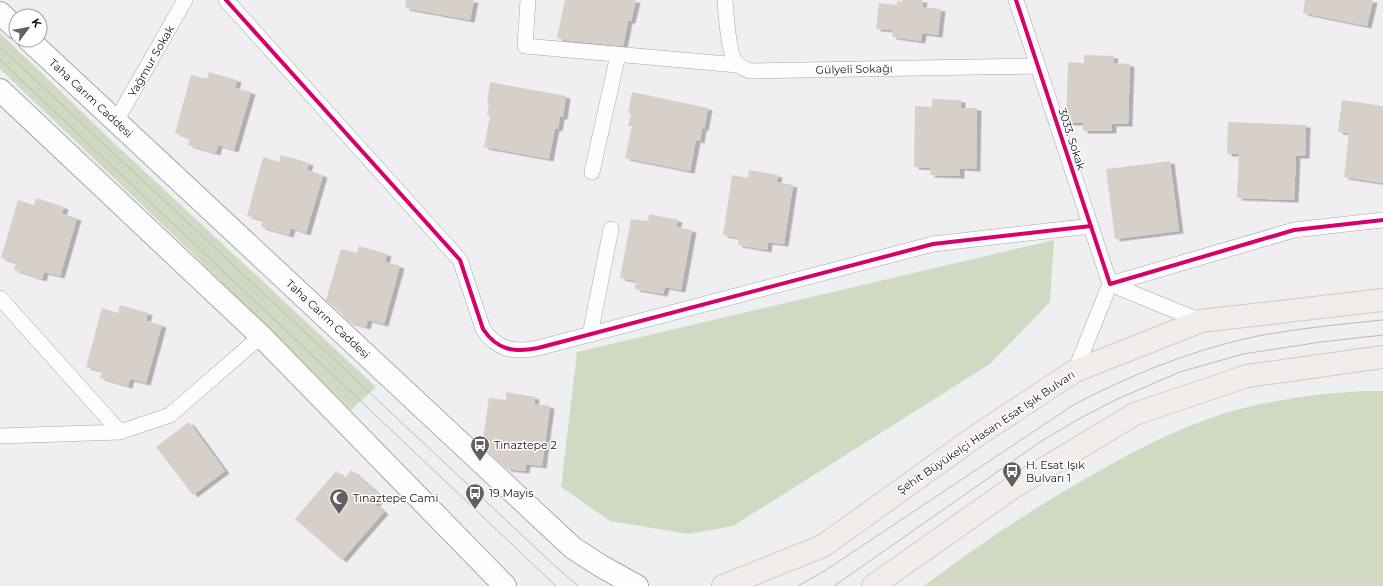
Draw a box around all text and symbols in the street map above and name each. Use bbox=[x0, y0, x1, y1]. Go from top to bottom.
north arrow bbox=[8, 8, 48, 48]
text: K bbox=[28, 16, 45, 31]
street label: Yağmur Sokak bbox=[125, 23, 177, 99]
street label: Taha Carım Caddesi bbox=[46, 56, 136, 140]
street label: Gülyeli Sokağı bbox=[815, 61, 893, 77]
street label: 3033. Sokak bbox=[1055, 106, 1089, 172]
street label: Taha Carım Caddesi bbox=[283, 277, 373, 361]
street label: Şehit Büyükelçi Hasan Esat Işık Bulvarı bbox=[894, 367, 1078, 497]
bus stop icon: Tınaztepe 2 bbox=[469, 434, 491, 462]
place label: Tınaztepe 2 bbox=[494, 438, 557, 452]
place label: H. Esat Işık Bulvarı 1 bbox=[1026, 458, 1085, 485]
bus stop icon: H. Esat Işık Bulvarı 1 bbox=[1001, 460, 1023, 488]
bus stop icon: 19 Mayıs bbox=[464, 482, 486, 510]
place label: 19 Mayıs bbox=[489, 486, 534, 500]
mosque icon: Tınaztepe Cami bbox=[328, 487, 350, 515]
place label: Tınaztepe Cami bbox=[353, 491, 438, 505]

